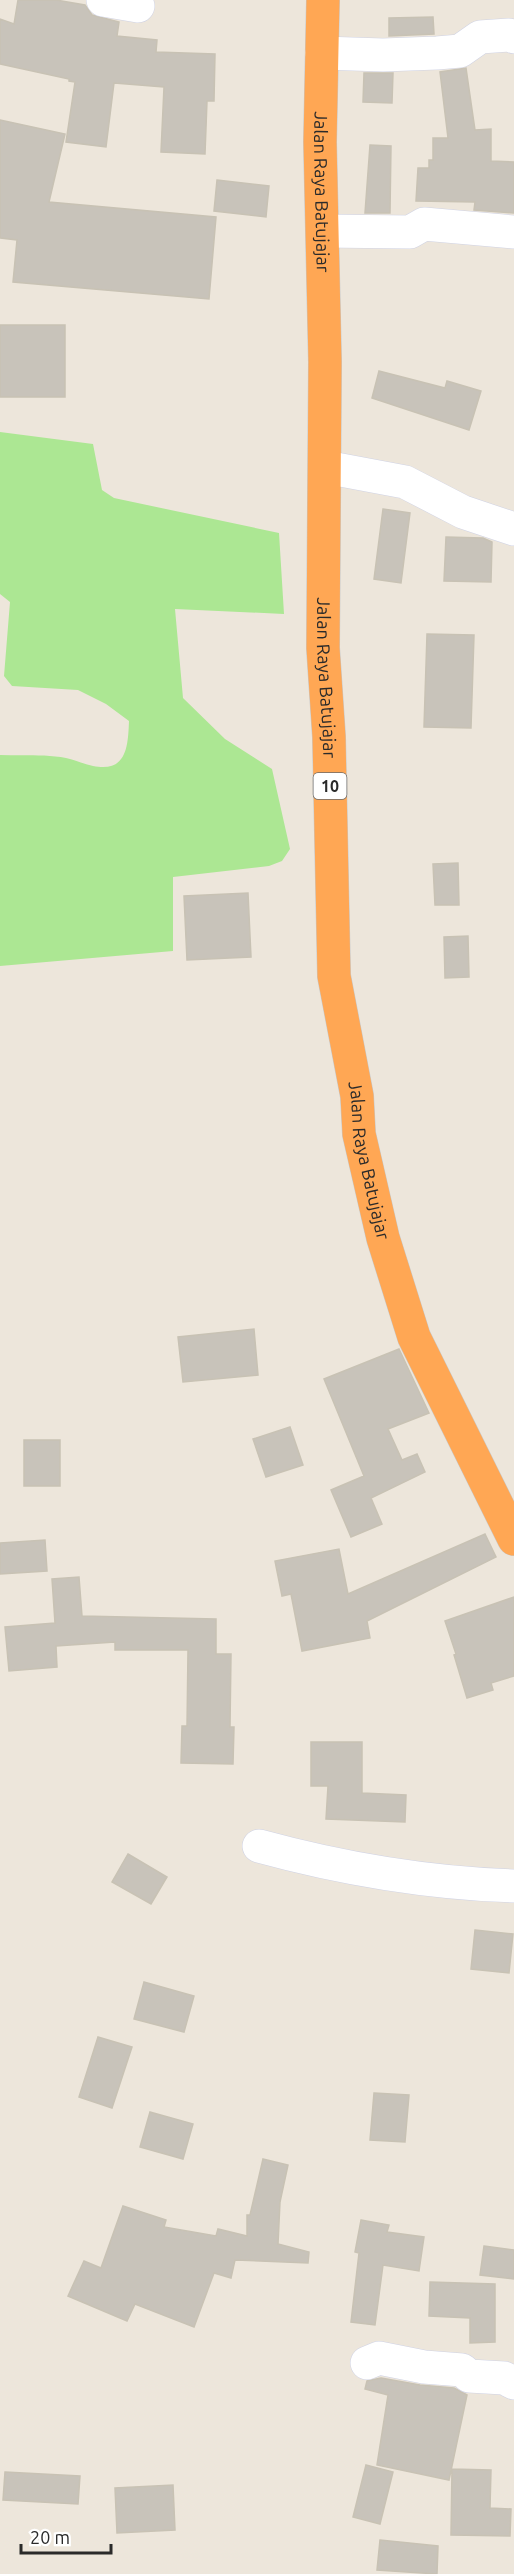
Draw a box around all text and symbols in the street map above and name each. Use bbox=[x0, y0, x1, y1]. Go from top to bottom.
street label: Jalan Raya Batujajar bbox=[311, 111, 334, 273]
street label: Jalan Raya Batujajar bbox=[314, 597, 340, 759]
road number: 10 bbox=[314, 773, 346, 799]
street label: Jalan Raya Batujajar bbox=[345, 1079, 394, 1241]
scale bar bbox=[21, 2517, 111, 2555]
text: 20 m bbox=[30, 2527, 70, 2547]

